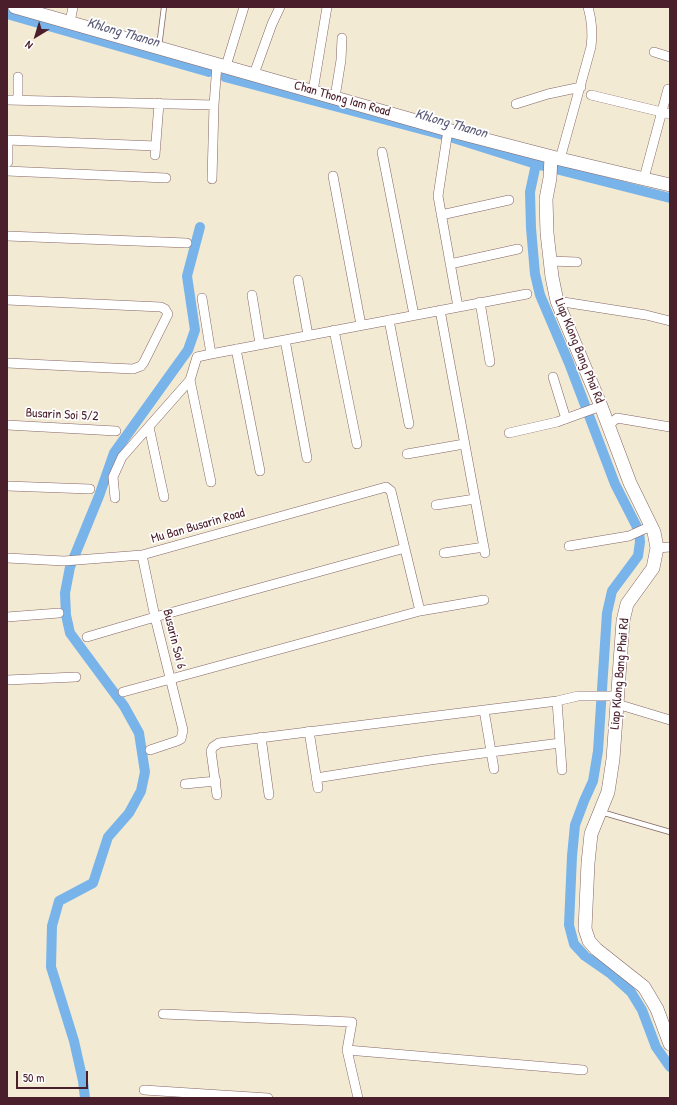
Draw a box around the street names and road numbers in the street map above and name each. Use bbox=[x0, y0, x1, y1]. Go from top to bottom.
street label: Chan Thong Iam Road bbox=[292, 78, 392, 120]
street label: Liap Klong Bang Phai Rd bbox=[551, 296, 607, 406]
street label: Busarin Soi 5/2 bbox=[25, 405, 99, 425]
street label: Mu Ban Busarin Road bbox=[149, 505, 247, 547]
street label: Busarin Soi 6 bbox=[159, 608, 189, 670]
street label: Liap Klong Bang Phai Rd bbox=[607, 618, 633, 730]

